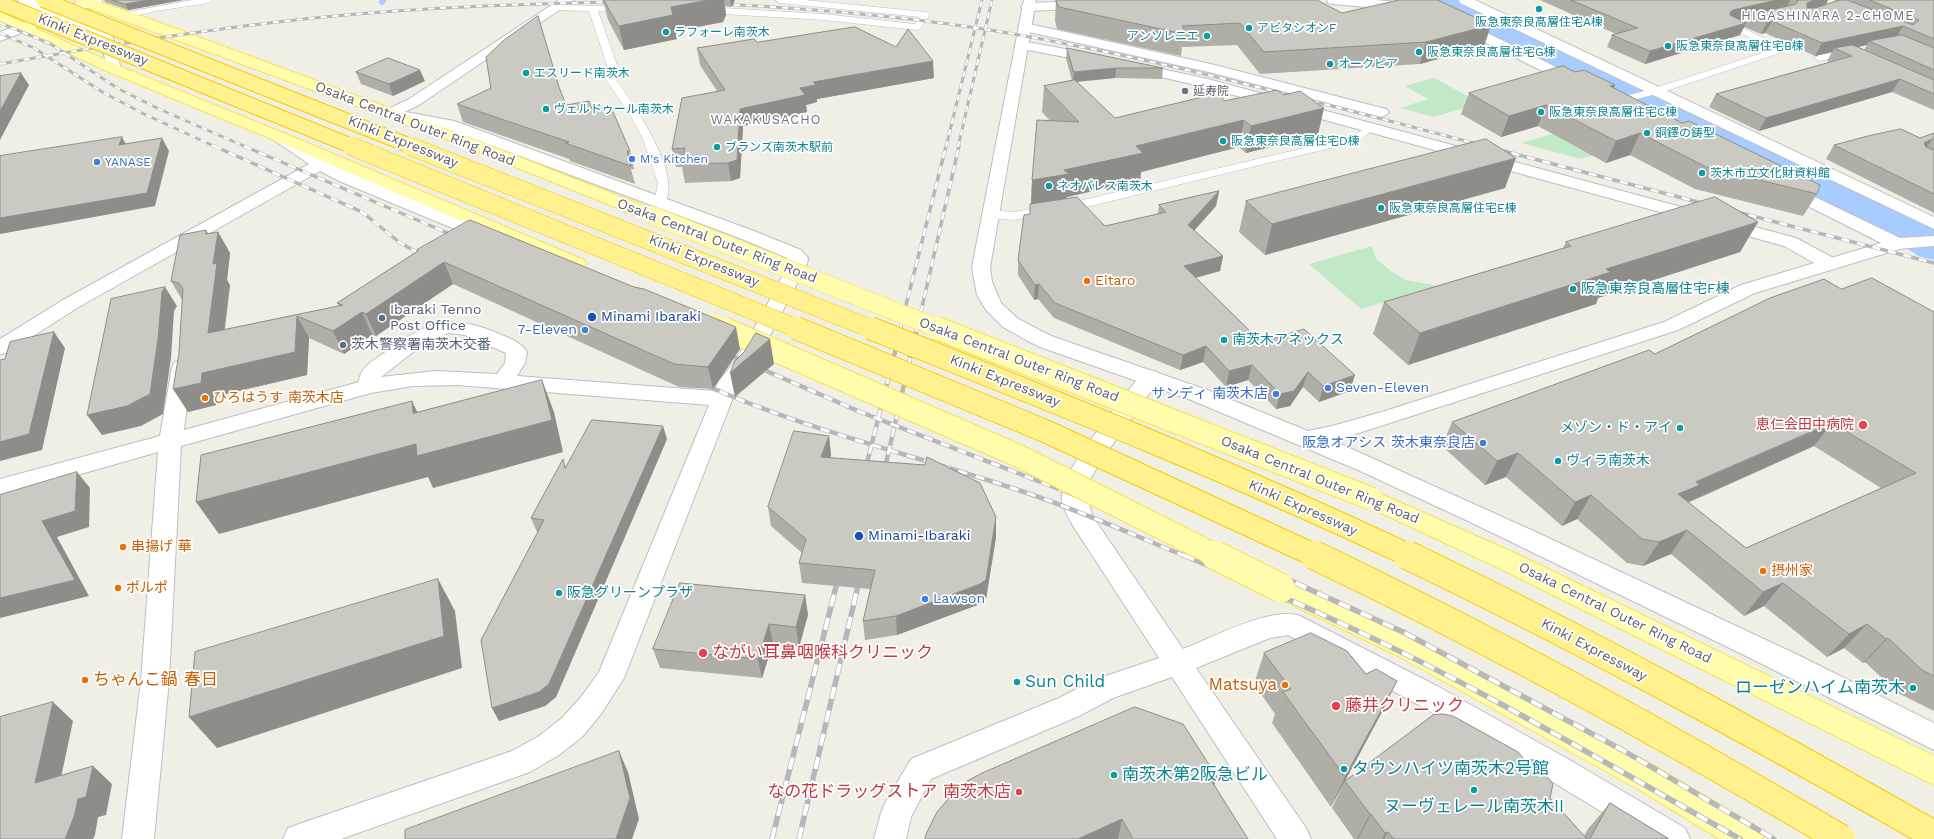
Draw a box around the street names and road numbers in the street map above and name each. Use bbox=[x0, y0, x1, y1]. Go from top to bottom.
street label: Kinki Expressway bbox=[35, 10, 151, 70]
street label: Osaka Central Outer Ring Road bbox=[313, 78, 517, 170]
street label: Kinki Expressway bbox=[345, 112, 461, 172]
street label: Osaka Central Outer Ring Road bbox=[615, 195, 819, 287]
street label: Kinki Expressway bbox=[646, 231, 762, 291]
street label: Osaka Central Outer Ring Road bbox=[917, 314, 1121, 406]
street label: Kinki Expressway bbox=[947, 351, 1063, 411]
street label: Osaka Central Outer Ring Road bbox=[1218, 432, 1422, 528]
street label: Kinki Expressway bbox=[1246, 476, 1360, 540]
street label: Osaka Central Outer Ring Road bbox=[1516, 559, 1714, 667]
street label: Kinki Expressway bbox=[1538, 615, 1650, 685]

